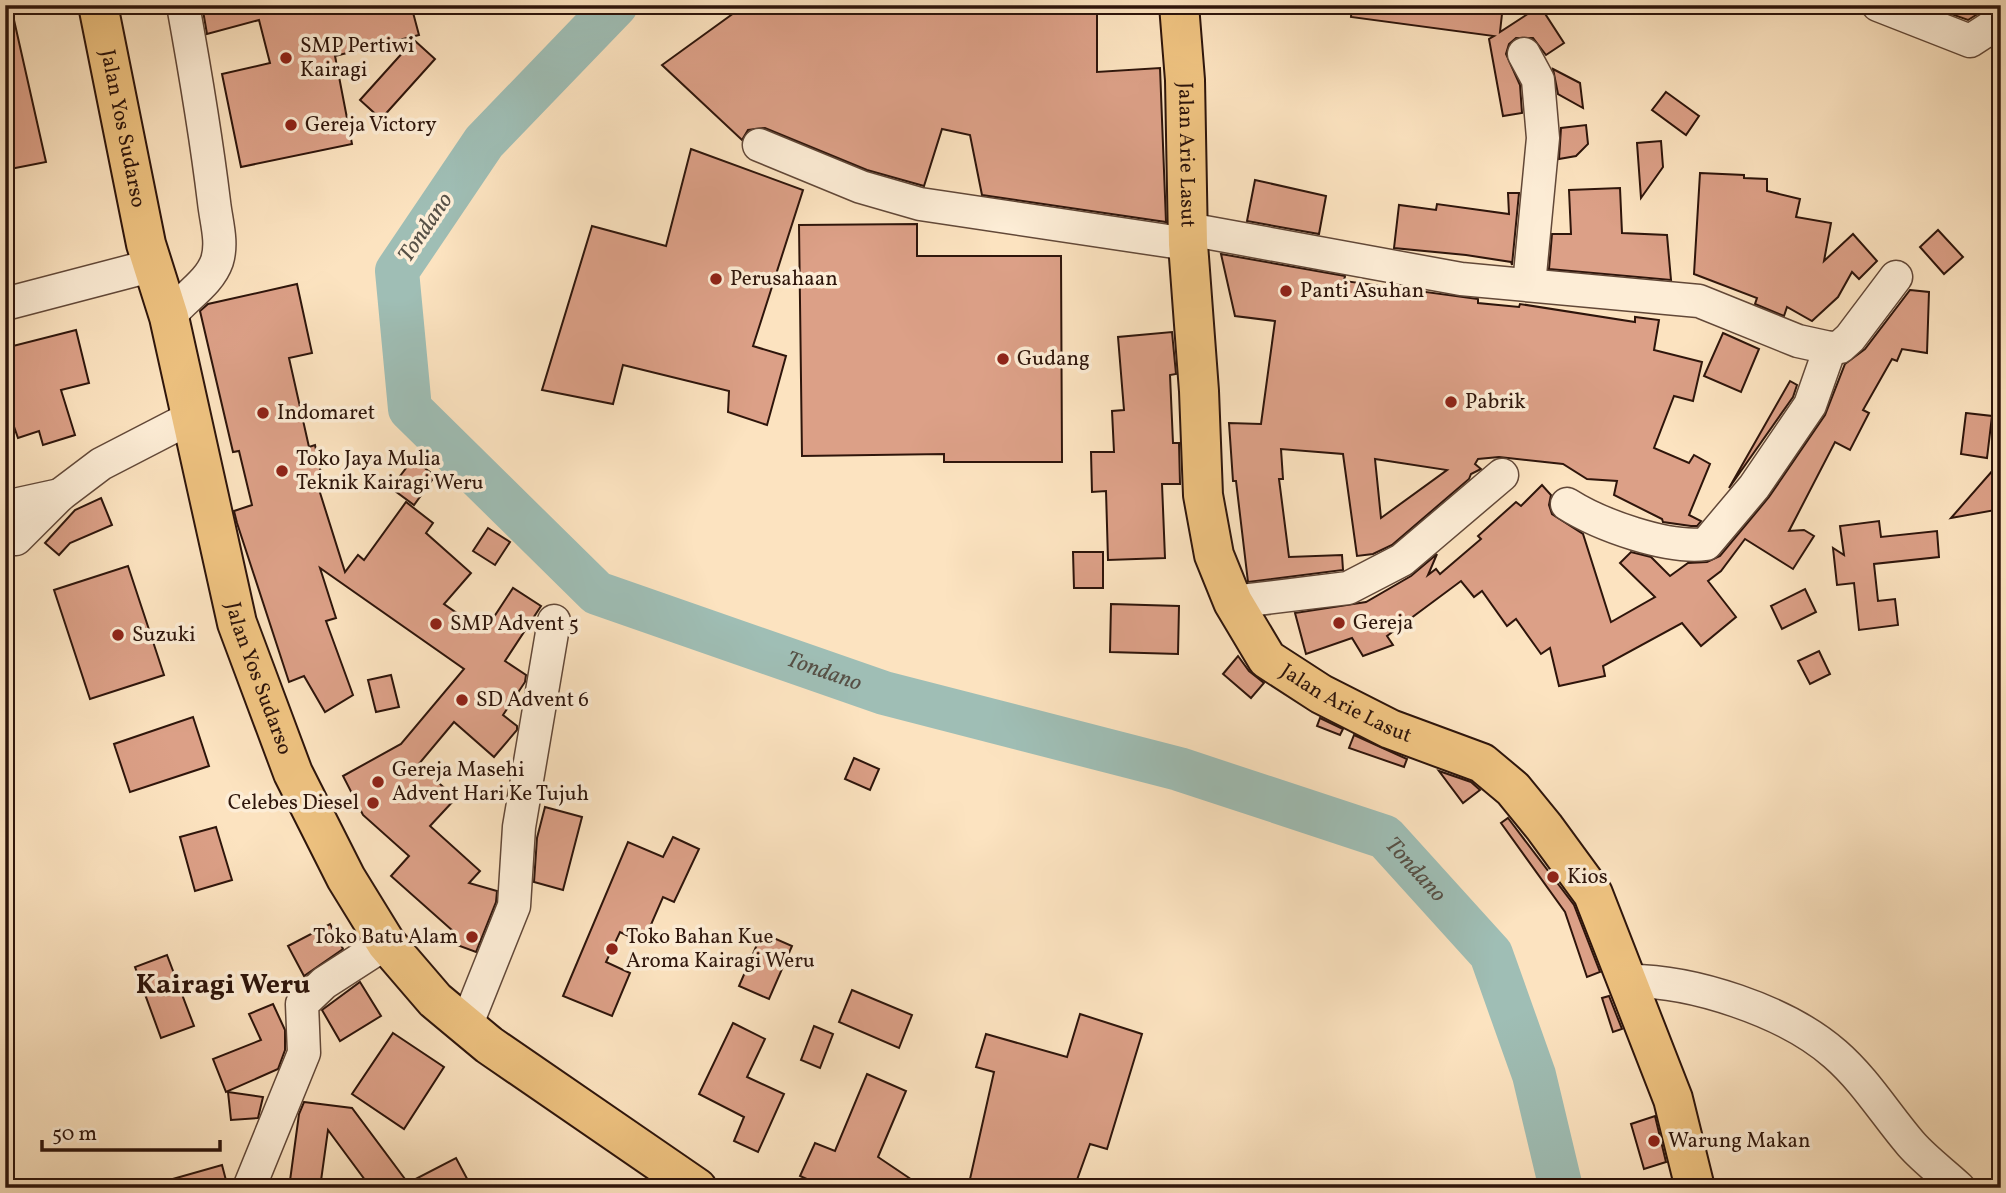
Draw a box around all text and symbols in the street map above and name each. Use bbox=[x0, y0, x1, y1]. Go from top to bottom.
place label: SMP Pertiwi Kairagi bbox=[300, 32, 414, 85]
street label: Jalan Yos Sudarso bbox=[93, 47, 153, 210]
marker: SMP Pertiwi Kairagi bbox=[278, 50, 294, 66]
street label: Jalan Arie Lasut bbox=[1171, 82, 1202, 228]
place label: Gereja Victory bbox=[305, 111, 437, 140]
marker: Gereja Victory bbox=[283, 117, 299, 133]
water label: Tondano bbox=[391, 186, 461, 269]
place label: Perusahaan bbox=[730, 265, 838, 294]
marker: Perusahaan bbox=[708, 271, 724, 287]
place label: Panti Asuhan bbox=[1300, 277, 1424, 306]
marker: Panti Asuhan bbox=[1278, 283, 1294, 299]
place label: Gudang bbox=[1017, 345, 1090, 374]
marker: Gudang bbox=[995, 351, 1011, 367]
place label: Pabrik bbox=[1465, 388, 1526, 417]
marker: Pabrik bbox=[1443, 394, 1459, 410]
place label: Indomaret bbox=[277, 399, 375, 428]
marker: Indomaret bbox=[255, 405, 271, 421]
place label: Toko Jaya Mulia Teknik Kairagi Weru bbox=[296, 445, 484, 498]
marker: Toko Jaya Mulia Teknik Kairagi Weru bbox=[274, 463, 290, 479]
street label: Jalan Yos Sudarso bbox=[218, 599, 299, 759]
place label: Gereja bbox=[1353, 609, 1413, 638]
place label: SMP Advent 5 bbox=[450, 610, 579, 639]
marker: Gereja bbox=[1331, 615, 1347, 631]
marker: SMP Advent 5 bbox=[428, 616, 444, 632]
place label: Suzuki bbox=[132, 621, 196, 650]
marker: Suzuki bbox=[110, 627, 126, 643]
water label: Tondano bbox=[782, 644, 866, 700]
street label: Jalan Arie Lasut bbox=[1275, 657, 1416, 750]
place label: SD Advent 6 bbox=[476, 686, 589, 715]
marker: SD Advent 6 bbox=[454, 692, 470, 708]
place label: Gereja Masehi Advent Hari Ke Tujuh bbox=[392, 756, 589, 809]
marker: Gereja Masehi Advent Hari Ke Tujuh bbox=[370, 774, 386, 790]
place label: Celebes Diesel bbox=[228, 789, 359, 818]
marker: Celebes Diesel bbox=[365, 795, 381, 811]
water label: Tondano bbox=[1377, 830, 1453, 910]
place label: Kios bbox=[1567, 863, 1608, 892]
marker: Kios bbox=[1545, 869, 1561, 885]
place label: Toko Batu Alam bbox=[313, 923, 458, 952]
place label: Toko Bahan Kue Aroma Kairagi Weru bbox=[626, 923, 815, 976]
marker: Toko Batu Alam bbox=[464, 929, 480, 945]
marker: Toko Bahan Kue Aroma Kairagi Weru bbox=[604, 941, 620, 957]
district label: Kairagi Weru bbox=[136, 966, 310, 1005]
scale bar bbox=[42, 1109, 220, 1153]
text: 50 m bbox=[52, 1120, 97, 1149]
place label: Warung Makan bbox=[1668, 1127, 1811, 1156]
marker: Warung Makan bbox=[1646, 1133, 1662, 1149]

